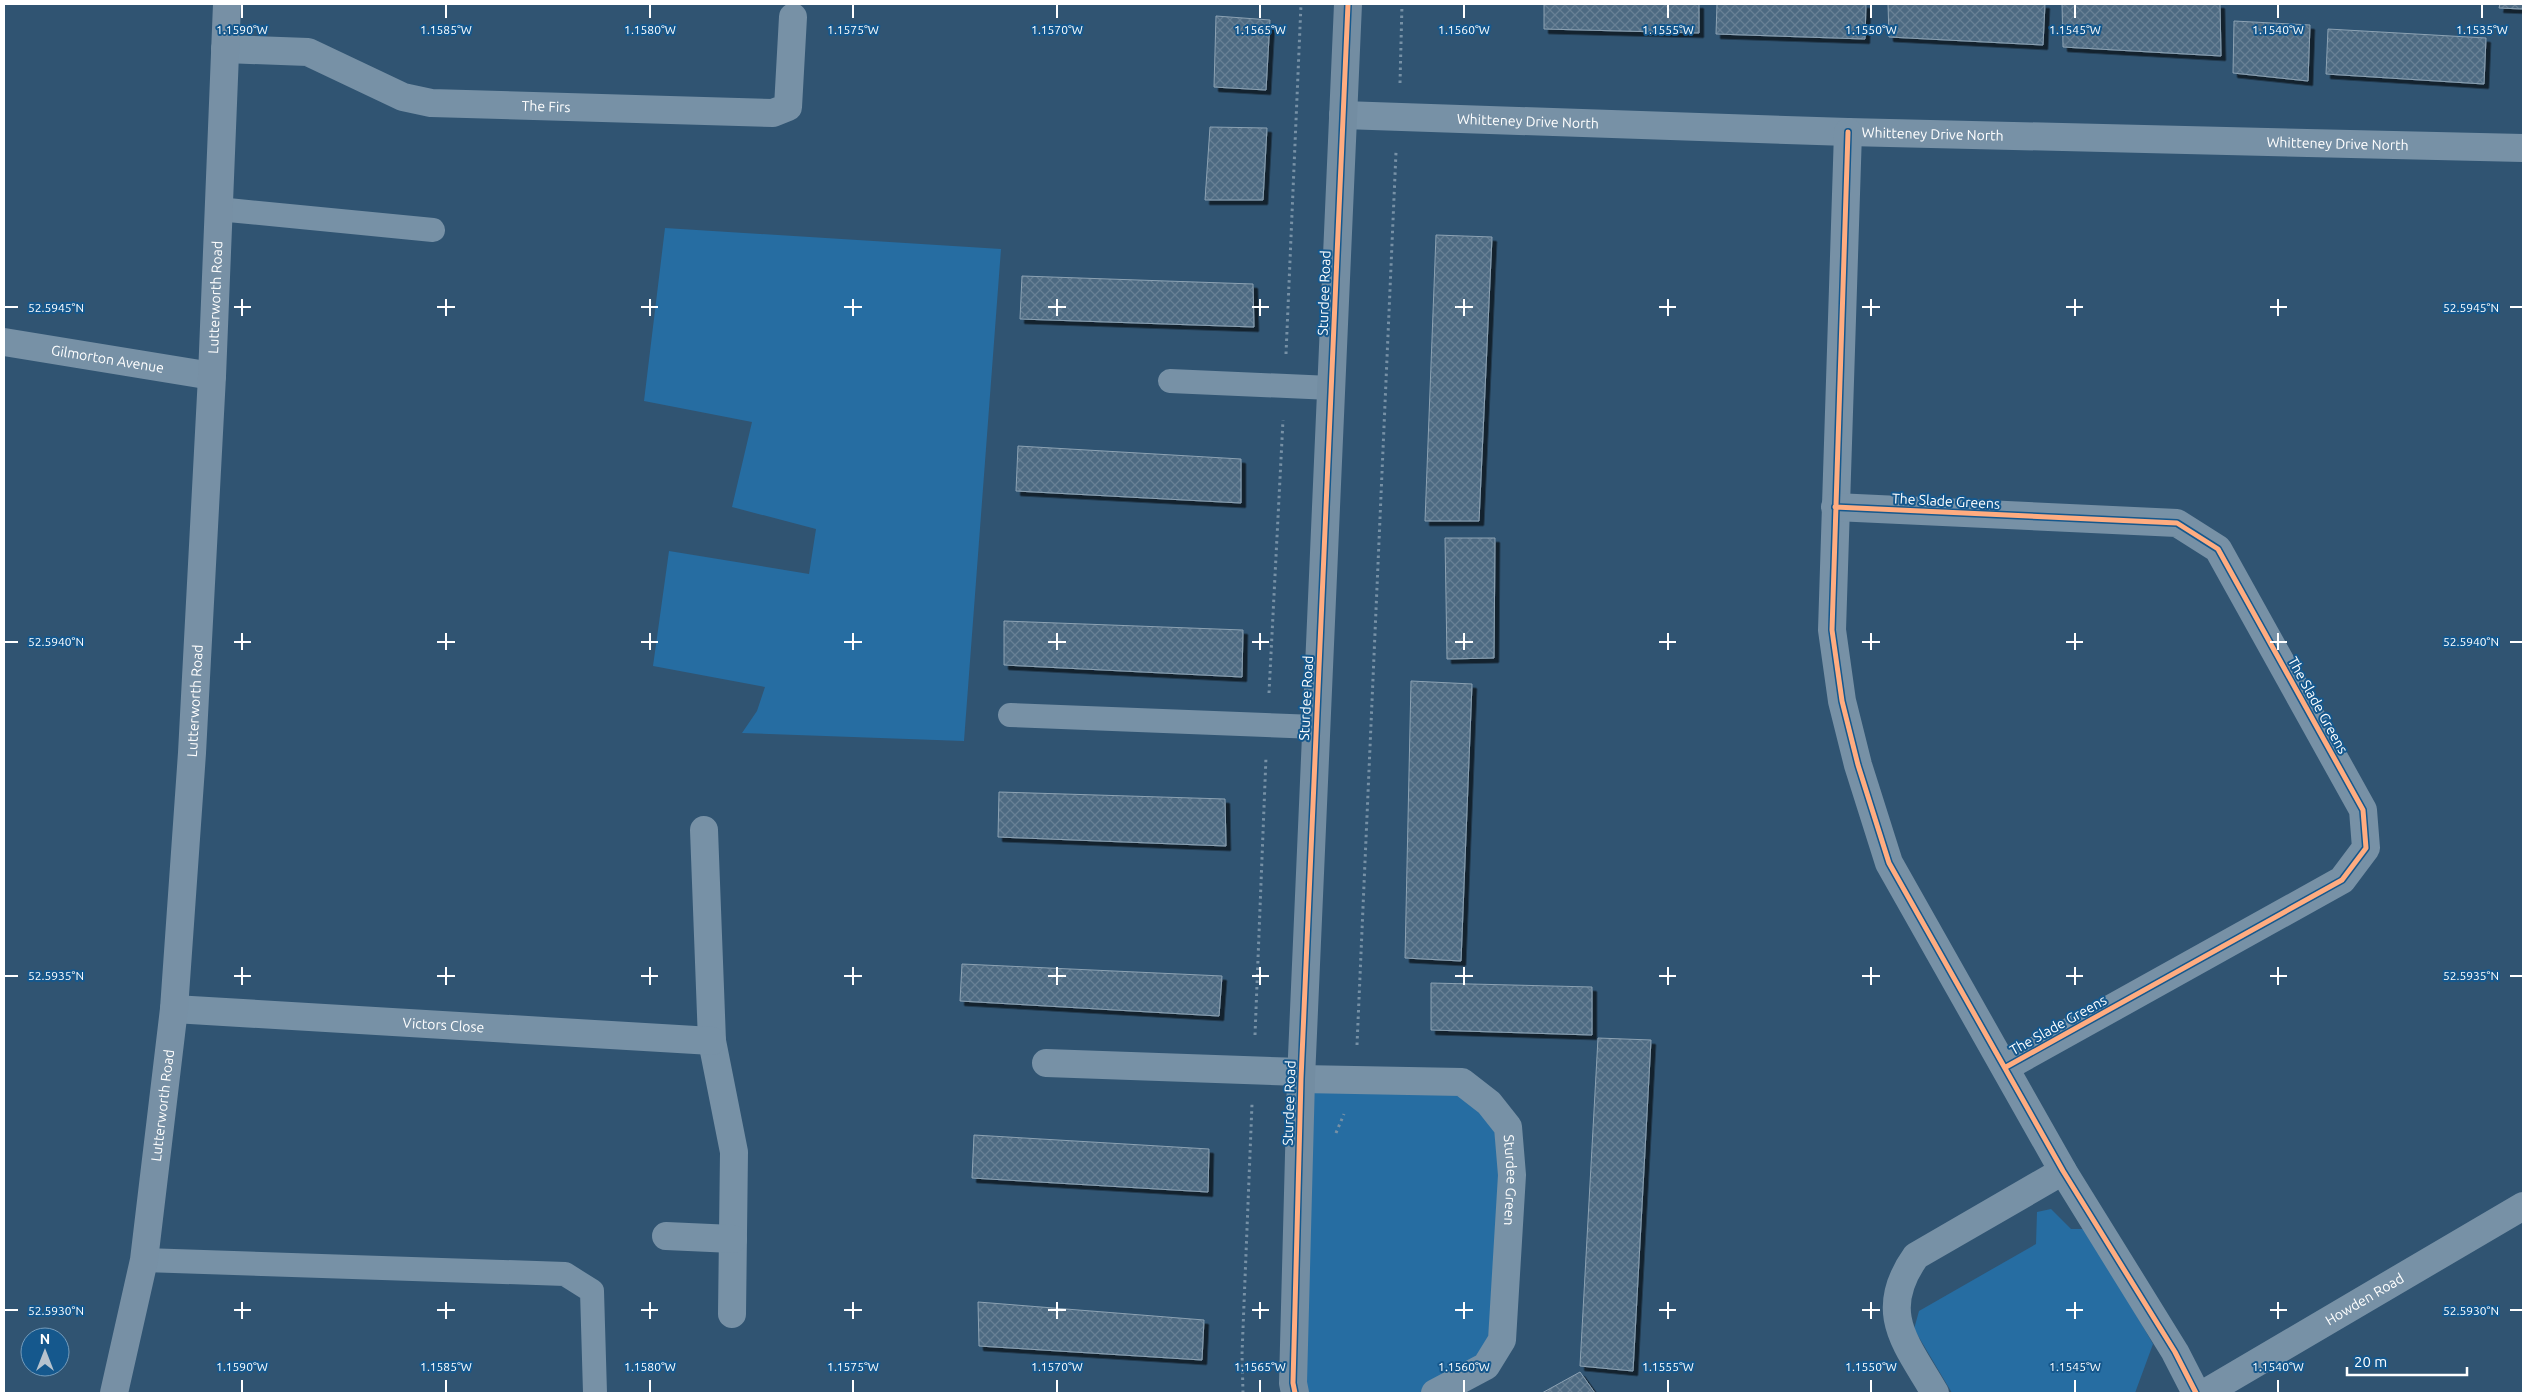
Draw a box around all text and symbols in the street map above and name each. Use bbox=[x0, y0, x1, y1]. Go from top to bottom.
text: 1.1590°W bbox=[216, 23, 268, 36]
text: 1.1585°W bbox=[420, 23, 472, 36]
text: 1.1580°W bbox=[624, 23, 676, 36]
text: 1.1575°W bbox=[827, 23, 879, 36]
text: 1.1570°W bbox=[1031, 23, 1083, 36]
text: 1.1565°W bbox=[1234, 23, 1286, 36]
text: 1.1560°W bbox=[1438, 23, 1490, 36]
text: 1.1555°W bbox=[1642, 23, 1694, 36]
text: 1.1550°W bbox=[1845, 23, 1897, 36]
text: 1.1545°W bbox=[2049, 23, 2101, 36]
text: 1.1540°W bbox=[2252, 23, 2304, 36]
text: 1.1535°W bbox=[2456, 23, 2508, 36]
street label: The Firs bbox=[521, 98, 571, 115]
street label: Whitteney Drive North bbox=[1457, 111, 1599, 132]
street label: Whitteney Drive North bbox=[1861, 124, 2004, 144]
street label: Whitteney Drive North bbox=[2266, 134, 2409, 153]
street label: Lutterworth Road bbox=[205, 241, 225, 354]
street label: Sturdee Road bbox=[1315, 250, 1333, 336]
text: 52.5945°N bbox=[28, 301, 84, 314]
text: 52.5945°N bbox=[2443, 301, 2499, 314]
street label: Gilmorton Avenue bbox=[50, 342, 165, 376]
street label: The Slade Greens bbox=[1892, 490, 2000, 512]
text: 52.5940°N bbox=[28, 635, 84, 648]
text: 52.5940°N bbox=[2443, 635, 2499, 648]
street label: Lutterworth Road bbox=[184, 644, 206, 758]
street label: The Slade Greens bbox=[2285, 654, 2351, 756]
street label: Sturdee Road bbox=[1296, 655, 1316, 741]
text: 52.5935°N bbox=[28, 969, 84, 982]
text: 52.5935°N bbox=[2443, 969, 2499, 982]
street label: The Slade Greens bbox=[2007, 992, 2109, 1058]
street label: Victors Close bbox=[402, 1015, 485, 1035]
street label: Lutterworth Road bbox=[148, 1048, 177, 1162]
street label: Sturdee Road bbox=[1280, 1060, 1298, 1146]
street label: Sturdee Green bbox=[1501, 1134, 1520, 1226]
street label: Howden Road bbox=[2322, 1270, 2407, 1328]
text: 52.5930°N bbox=[28, 1304, 84, 1317]
text: 52.5930°N bbox=[2443, 1304, 2499, 1317]
north arrow bbox=[20, 1327, 70, 1377]
text: N bbox=[40, 1331, 50, 1347]
scale bar bbox=[2347, 1344, 2467, 1376]
text: 20 m bbox=[2354, 1353, 2387, 1370]
text: 1.1590°W bbox=[216, 1360, 268, 1373]
text: 1.1585°W bbox=[420, 1360, 472, 1373]
text: 1.1580°W bbox=[624, 1360, 676, 1373]
text: 1.1575°W bbox=[827, 1360, 879, 1373]
text: 1.1570°W bbox=[1031, 1360, 1083, 1373]
text: 1.1565°W bbox=[1234, 1360, 1286, 1373]
text: 1.1560°W bbox=[1438, 1360, 1490, 1373]
text: 1.1555°W bbox=[1642, 1360, 1694, 1373]
text: 1.1550°W bbox=[1845, 1360, 1897, 1373]
text: 1.1545°W bbox=[2049, 1360, 2101, 1373]
text: 1.1540°W bbox=[2252, 1360, 2304, 1373]

